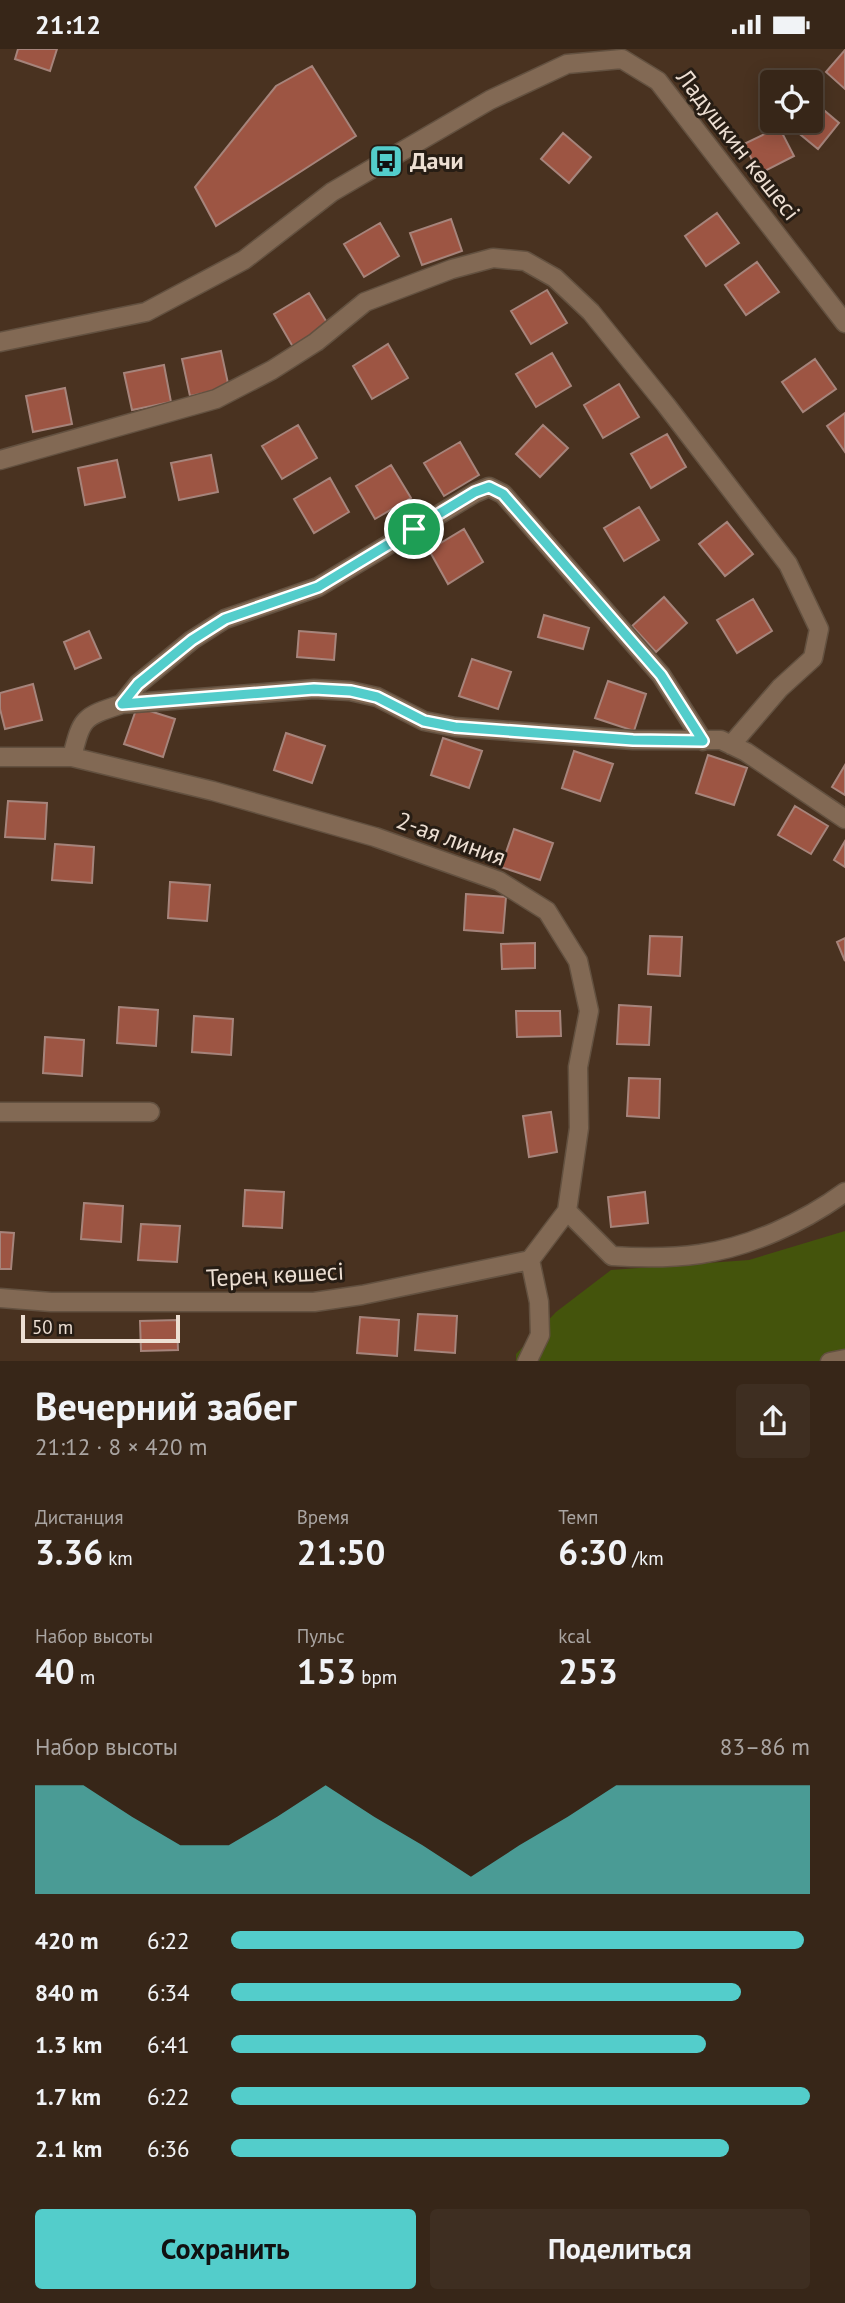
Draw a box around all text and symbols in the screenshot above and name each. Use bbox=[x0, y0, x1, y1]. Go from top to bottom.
text: 21:12 bbox=[35, 8, 101, 41]
street label: Ладушкин көшесі bbox=[669, 62, 807, 227]
map controls bbox=[760, 70, 823, 133]
button: locate bbox=[760, 70, 823, 133]
bus stop icon: Дачи bbox=[367, 142, 405, 180]
place label: Дачи bbox=[410, 145, 464, 176]
pin bbox=[384, 499, 444, 559]
icon: arrive bbox=[395, 510, 433, 548]
street label: 2-ая линия bbox=[392, 804, 510, 873]
street label: Терең көшесі bbox=[205, 1255, 345, 1294]
scale bar bbox=[21, 1313, 180, 1344]
text: 50 m bbox=[32, 1315, 73, 1339]
text: Вечерний забег bbox=[35, 1381, 296, 1430]
button: share bbox=[736, 1384, 810, 1458]
text: 21:12 · 8 × 420 m bbox=[35, 1432, 207, 1461]
text: Дистанция bbox=[35, 1505, 123, 1529]
text: Время bbox=[297, 1505, 349, 1529]
text: Темп bbox=[558, 1505, 599, 1529]
text: 3.36 bbox=[35, 1529, 103, 1575]
text: 21:50 bbox=[297, 1529, 385, 1575]
text: 6:30 bbox=[558, 1529, 627, 1575]
text: km bbox=[103, 1546, 133, 1570]
text: /km bbox=[627, 1546, 664, 1570]
text: Набор высоты bbox=[35, 1624, 153, 1648]
text: Пульс bbox=[297, 1624, 345, 1648]
text: kcal bbox=[558, 1624, 591, 1648]
text: 40 bbox=[35, 1648, 75, 1694]
text: 153 bbox=[297, 1648, 356, 1694]
text: 253 bbox=[558, 1648, 618, 1694]
text: m bbox=[75, 1665, 95, 1689]
text: bpm bbox=[356, 1665, 397, 1689]
text: Набор высоты bbox=[35, 1732, 178, 1761]
text: 83–86 m bbox=[720, 1732, 810, 1761]
text: 420 m bbox=[35, 1926, 98, 1955]
text: 6:22 bbox=[147, 1926, 190, 1955]
text: 840 m bbox=[35, 1978, 98, 2007]
text: 6:34 bbox=[147, 1978, 190, 2007]
text: 1.3 km bbox=[35, 2030, 102, 2059]
text: 6:41 bbox=[147, 2030, 190, 2059]
text: 1.7 km bbox=[35, 2082, 101, 2111]
text: 6:22 bbox=[147, 2082, 190, 2111]
text: 2.1 km bbox=[35, 2134, 102, 2163]
text: 6:36 bbox=[147, 2134, 190, 2163]
button: Сохранить bbox=[35, 2209, 416, 2289]
button: Поделиться bbox=[430, 2209, 810, 2289]

